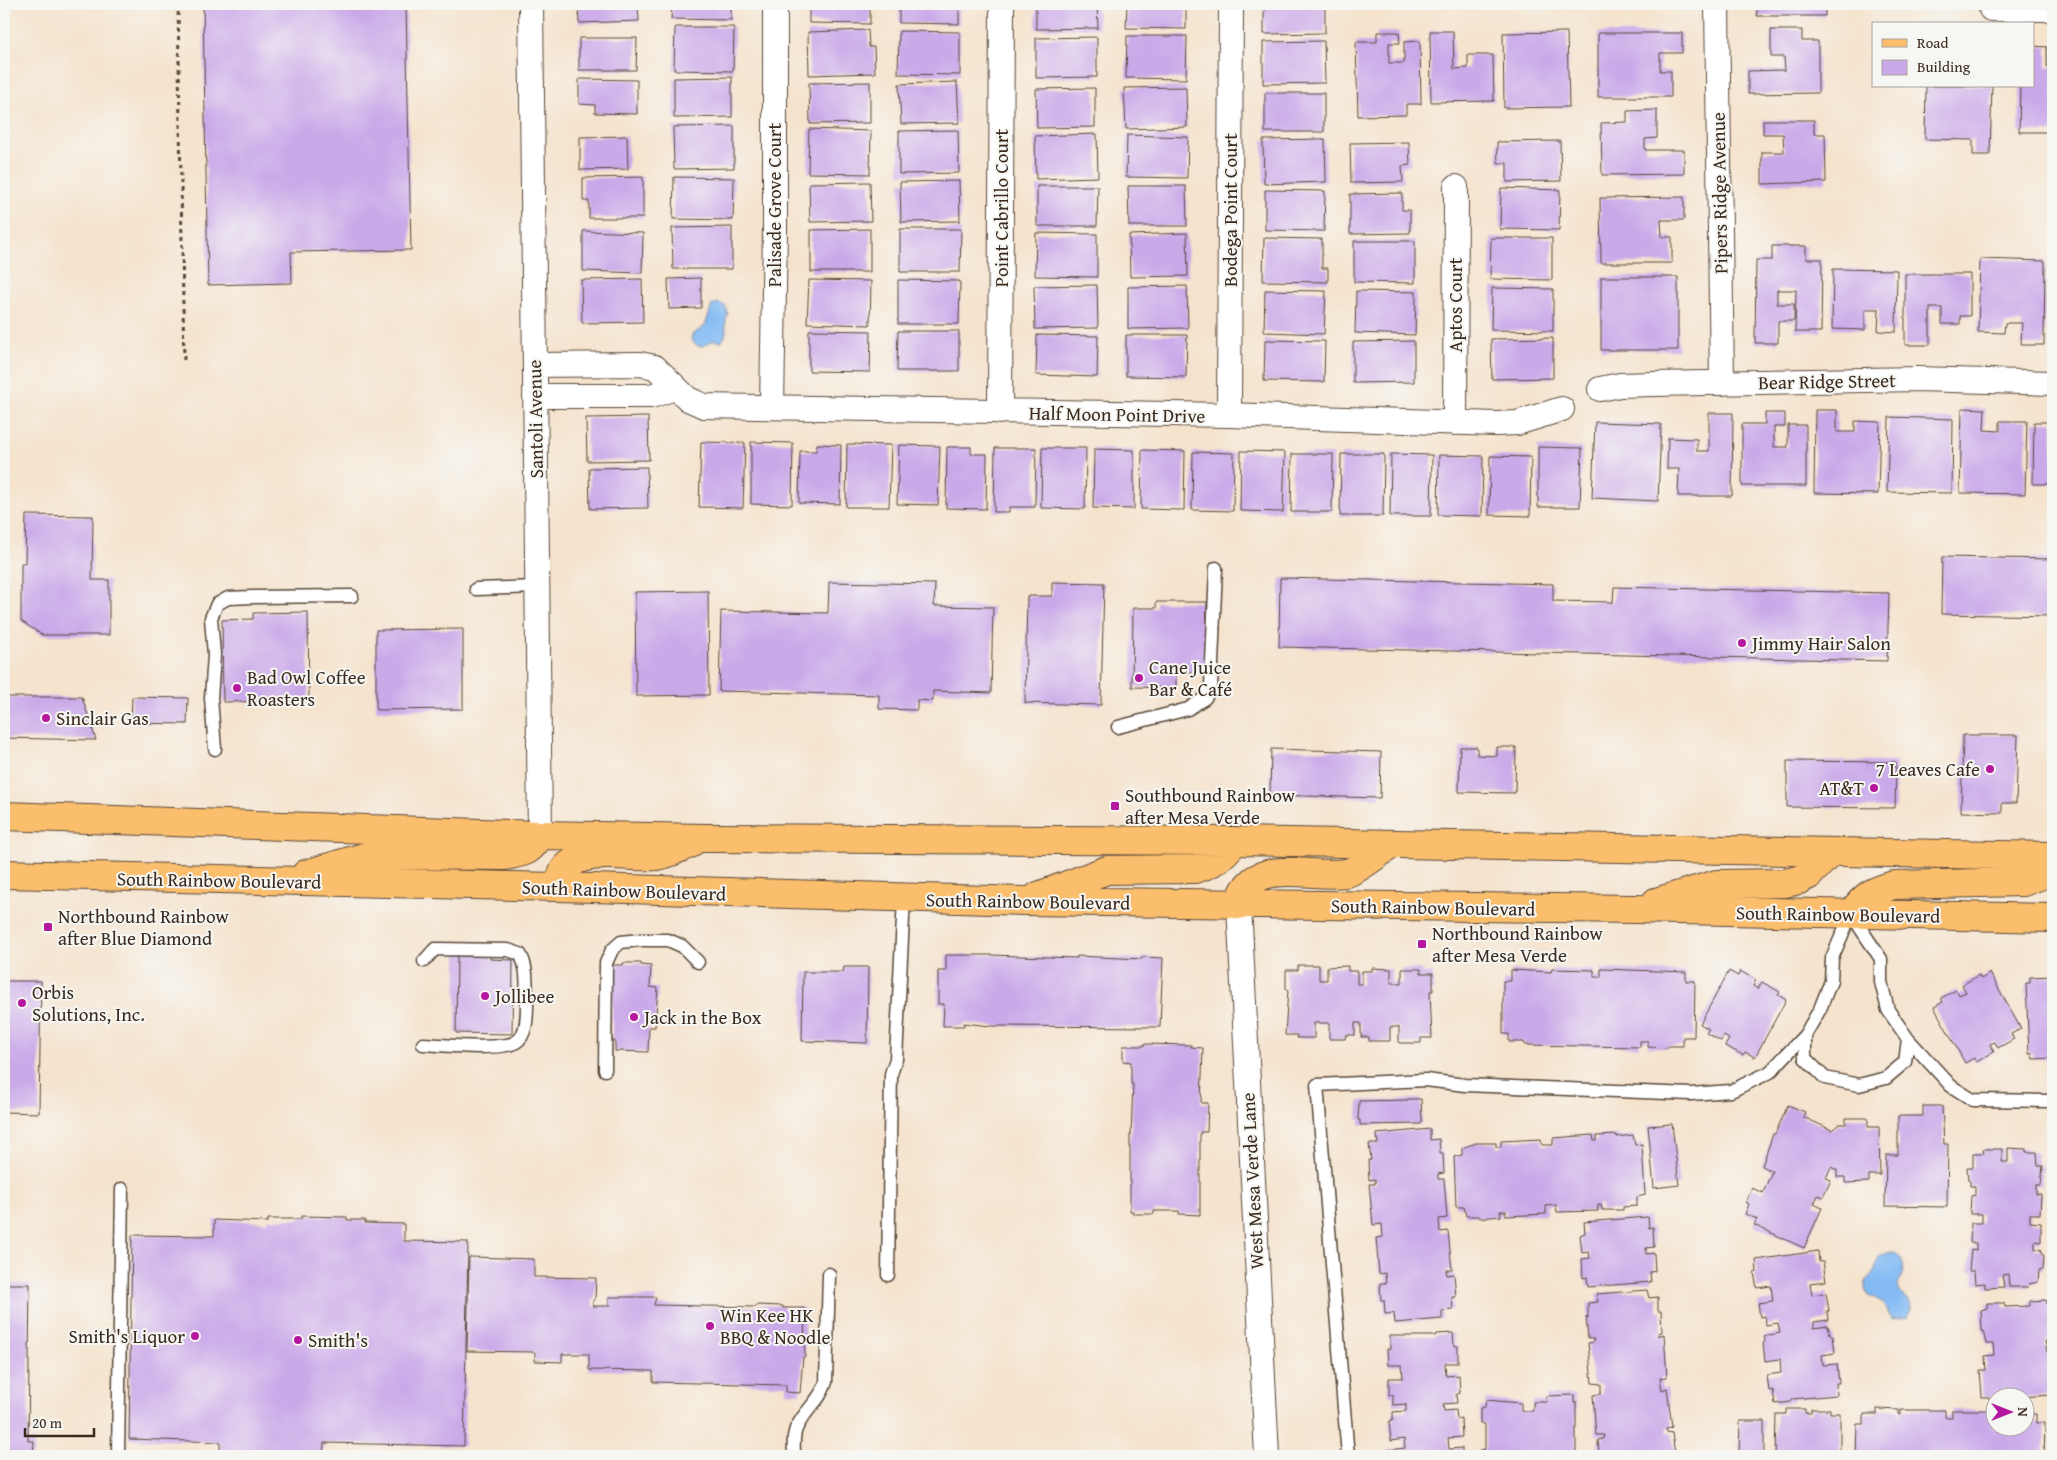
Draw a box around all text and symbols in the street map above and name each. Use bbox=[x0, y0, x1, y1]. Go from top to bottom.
legend bbox=[1872, 22, 2034, 88]
text: Road bbox=[1917, 32, 1948, 53]
text: Building bbox=[1917, 56, 1971, 77]
street label: Pipers Ridge Avenue bbox=[1704, 112, 1734, 274]
street label: Palisade Grove Court bbox=[760, 122, 788, 287]
street label: Point Cabrillo Court bbox=[987, 128, 1015, 287]
street label: Bodega Point Court bbox=[1216, 133, 1244, 287]
street label: Aptos Court bbox=[1441, 257, 1469, 352]
street label: Santoli Avenue bbox=[520, 359, 550, 479]
street label: Bear Ridge Street bbox=[1758, 366, 1896, 396]
street label: Half Moon Point Drive bbox=[1029, 398, 1206, 430]
place label: Jimmy Hair Salon bbox=[1750, 629, 1891, 657]
marker: Jimmy Hair Salon bbox=[1736, 637, 1748, 649]
place label: Cane Juice Bar & Café bbox=[1149, 653, 1232, 703]
place label: Bad Owl Coffee Roasters bbox=[247, 663, 366, 713]
marker: Cane Juice Bar & Café bbox=[1133, 672, 1145, 684]
marker: Bad Owl Coffee Roasters bbox=[231, 682, 243, 694]
place label: Sinclair Gas bbox=[56, 704, 149, 732]
marker: Sinclair Gas bbox=[40, 712, 52, 724]
place label: 7 Leaves Cafe bbox=[1876, 755, 1980, 783]
marker: 7 Leaves Cafe bbox=[1984, 763, 1996, 775]
place label: AT&T bbox=[1819, 774, 1864, 802]
place label: Southbound Rainbow after Mesa Verde bbox=[1125, 781, 1296, 831]
marker: AT&T bbox=[1868, 782, 1880, 794]
marker: Southbound Rainbow after Mesa Verde bbox=[1109, 800, 1121, 812]
street label: South Rainbow Boulevard bbox=[117, 864, 322, 896]
street label: South Rainbow Boulevard bbox=[521, 872, 728, 908]
street label: South Rainbow Boulevard bbox=[926, 885, 1131, 917]
street label: South Rainbow Boulevard bbox=[1331, 891, 1536, 923]
street label: South Rainbow Boulevard bbox=[1736, 898, 1941, 930]
place label: Northbound Rainbow after Blue Diamond bbox=[58, 902, 229, 952]
place label: Northbound Rainbow after Mesa Verde bbox=[1432, 919, 1603, 969]
marker: Northbound Rainbow after Blue Diamond bbox=[42, 921, 54, 933]
marker: Northbound Rainbow after Mesa Verde bbox=[1416, 938, 1428, 950]
place label: Orbis Solutions, Inc. bbox=[32, 978, 145, 1028]
place label: Jollibee bbox=[493, 982, 554, 1010]
marker: Jollibee bbox=[479, 990, 491, 1002]
marker: Orbis Solutions, Inc. bbox=[16, 997, 28, 1009]
place label: Jack in the Box bbox=[642, 1003, 762, 1031]
marker: Jack in the Box bbox=[628, 1011, 640, 1023]
street label: West Mesa Verde Lane bbox=[1233, 1092, 1271, 1270]
place label: Win Kee HK BBQ & Noodle bbox=[720, 1301, 831, 1351]
marker: Win Kee HK BBQ & Noodle bbox=[704, 1320, 716, 1332]
place label: Smith's Liquor bbox=[68, 1322, 185, 1350]
place label: Smith's bbox=[308, 1326, 368, 1354]
marker: Smith's Liquor bbox=[189, 1330, 201, 1342]
marker: Smith's bbox=[292, 1334, 304, 1346]
north arrow bbox=[1984, 1388, 2034, 1438]
scale bar bbox=[25, 1405, 94, 1437]
text: N bbox=[2013, 1407, 2033, 1417]
text: 20 m bbox=[32, 1412, 63, 1433]

